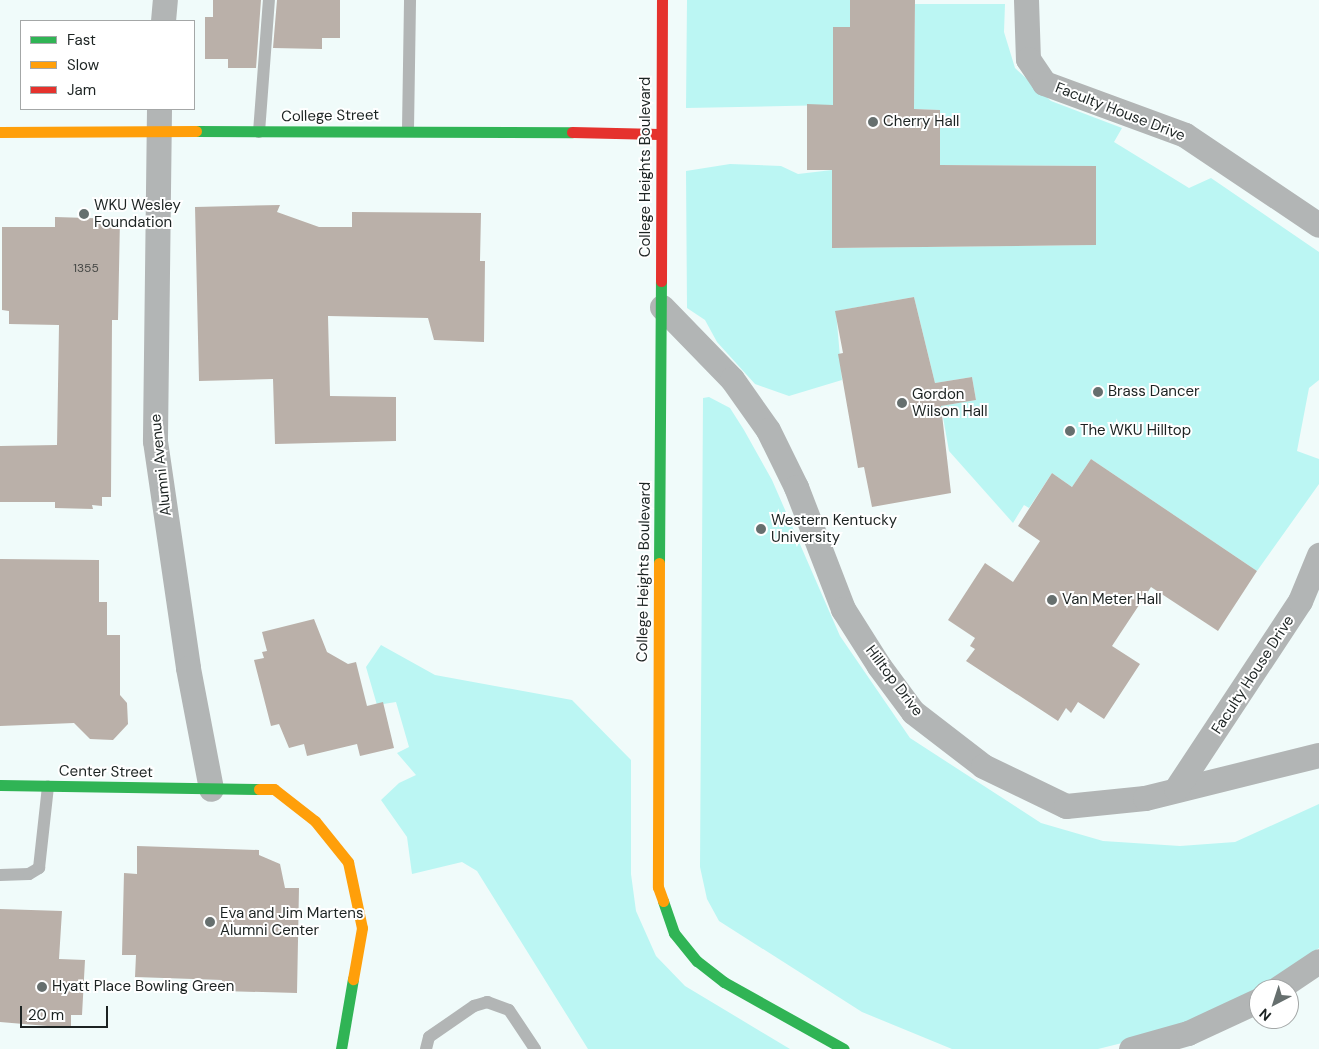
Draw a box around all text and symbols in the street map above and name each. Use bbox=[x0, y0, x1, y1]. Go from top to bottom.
legend bbox=[20, 20, 195, 110]
text: Fast bbox=[67, 30, 96, 50]
text: Slow bbox=[67, 55, 99, 75]
street label: College Heights Boulevard bbox=[637, 77, 655, 257]
street label: Faculty House Drive bbox=[1053, 79, 1187, 145]
text: Jam bbox=[67, 80, 96, 100]
street label: College Street bbox=[281, 106, 379, 126]
place label: Cherry Hall bbox=[883, 113, 959, 131]
marker: Cherry Hall bbox=[867, 116, 879, 128]
place label: WKU Wesley Foundation bbox=[94, 196, 181, 231]
marker: WKU Wesley Foundation bbox=[78, 208, 90, 220]
house number: 1355 bbox=[73, 262, 99, 276]
place label: Brass Dancer bbox=[1108, 383, 1200, 401]
place label: Gordon Wilson Hall bbox=[912, 385, 988, 420]
marker: Brass Dancer bbox=[1092, 386, 1104, 398]
marker: Gordon Wilson Hall bbox=[896, 397, 908, 409]
street label: Alumni Avenue bbox=[147, 413, 175, 517]
place label: The WKU Hilltop bbox=[1080, 422, 1191, 440]
marker: The WKU Hilltop bbox=[1064, 425, 1076, 437]
street label: College Heights Boulevard bbox=[633, 482, 655, 662]
place label: Western Kentucky University bbox=[771, 511, 897, 546]
marker: Western Kentucky University bbox=[755, 523, 767, 535]
place label: Van Meter Hall bbox=[1062, 591, 1162, 609]
marker: Van Meter Hall bbox=[1046, 594, 1058, 606]
street label: Faculty House Drive bbox=[1208, 612, 1298, 738]
street label: Hilltop Drive bbox=[862, 642, 926, 720]
street label: Center Street bbox=[59, 762, 153, 782]
place label: Eva and Jim Martens Alumni Center bbox=[220, 904, 363, 939]
marker: Eva and Jim Martens Alumni Center bbox=[204, 916, 216, 928]
place label: Hyatt Place Bowling Green bbox=[52, 978, 234, 996]
north arrow bbox=[1249, 979, 1299, 1029]
marker: Hyatt Place Bowling Green bbox=[36, 981, 48, 993]
scale bar bbox=[22, 996, 110, 1028]
text: 20 m bbox=[28, 1005, 64, 1025]
text: N bbox=[1255, 1005, 1275, 1025]

